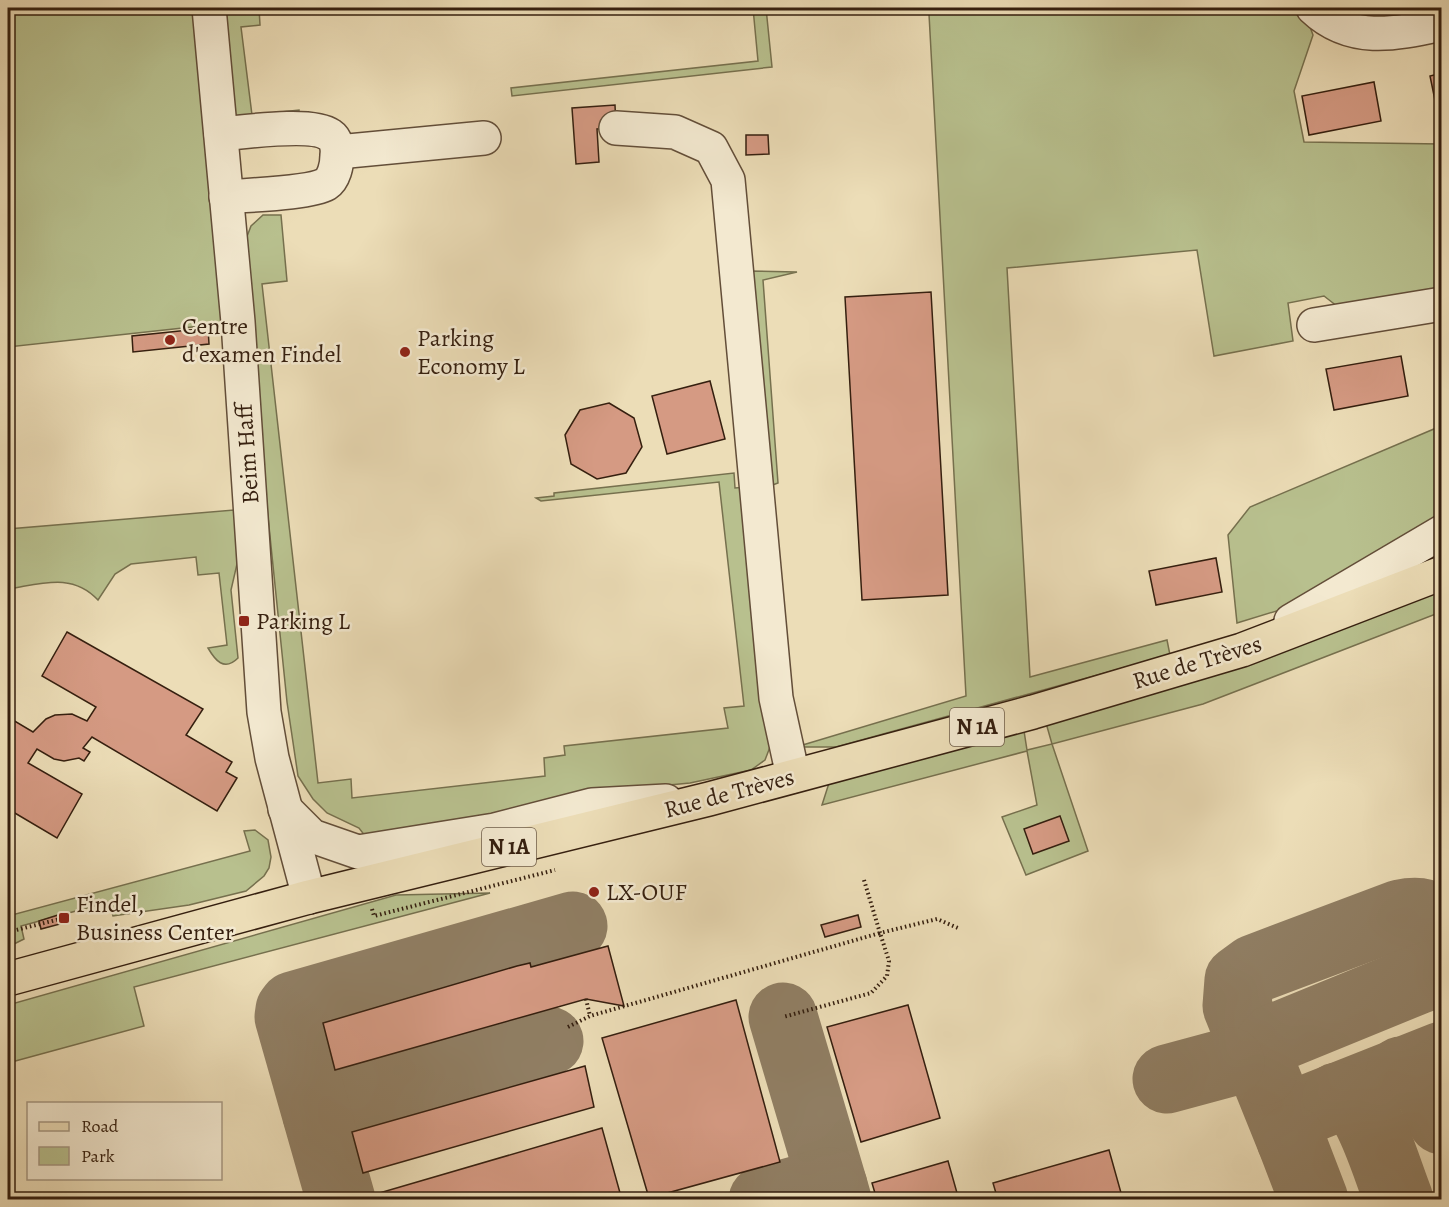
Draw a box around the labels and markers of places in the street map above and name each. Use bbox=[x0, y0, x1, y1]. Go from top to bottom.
place label: Centre d'examen Findel bbox=[182, 310, 341, 370]
place label: Parking Economy L bbox=[417, 322, 525, 382]
marker: Centre d'examen Findel bbox=[163, 333, 177, 347]
marker: Parking Economy L bbox=[398, 345, 412, 359]
place label: Parking L bbox=[256, 605, 351, 637]
marker: Parking L bbox=[237, 614, 251, 628]
place label: LX-OUF bbox=[606, 876, 687, 908]
marker: LX-OUF bbox=[587, 885, 601, 899]
place label: Findel, Business Center bbox=[76, 888, 234, 948]
marker: Findel, Business Center bbox=[57, 911, 71, 925]

